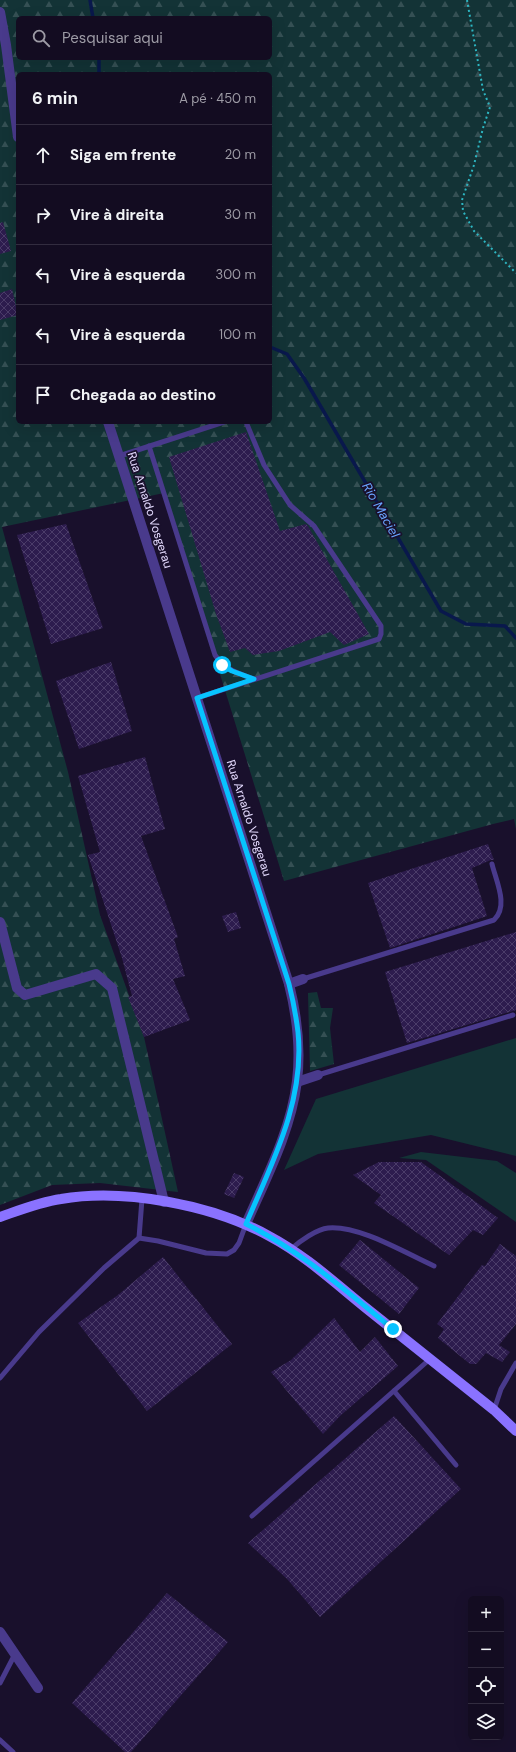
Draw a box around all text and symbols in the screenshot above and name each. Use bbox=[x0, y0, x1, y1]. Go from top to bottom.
search box bbox=[16, 16, 272, 60]
icon: search bbox=[30, 27, 52, 49]
text: Pesquisar aqui bbox=[62, 28, 163, 48]
text: 6 min bbox=[32, 87, 78, 109]
text: A pé · 450 m bbox=[179, 90, 256, 107]
icon: ahead bbox=[32, 144, 54, 166]
text: Siga em frente bbox=[70, 145, 176, 165]
text: 20 m bbox=[225, 146, 256, 163]
icon: right bbox=[32, 204, 54, 226]
text: Vire à direita bbox=[70, 205, 164, 225]
text: 30 m bbox=[224, 206, 256, 223]
icon: left bbox=[32, 264, 54, 286]
text: Vire à esquerda bbox=[70, 265, 185, 285]
text: 300 m bbox=[215, 266, 256, 283]
icon: left bbox=[32, 324, 54, 346]
text: Vire à esquerda bbox=[70, 325, 185, 345]
text: 100 m bbox=[219, 326, 256, 343]
icon: arrive bbox=[32, 384, 54, 406]
text: Chegada ao destino bbox=[70, 385, 216, 405]
street label: Rua Arnaldo Vosgerau bbox=[124, 450, 176, 570]
water label: Rio Maciel bbox=[358, 479, 404, 542]
route start bbox=[213, 656, 231, 674]
street label: Rua Arnaldo Vosgerau bbox=[223, 758, 275, 878]
route end bbox=[384, 1320, 402, 1338]
map controls bbox=[468, 1596, 504, 1740]
button: + bbox=[468, 1596, 504, 1632]
button: − bbox=[468, 1632, 504, 1668]
button: locate bbox=[468, 1668, 504, 1704]
button: layers bbox=[468, 1704, 504, 1740]

